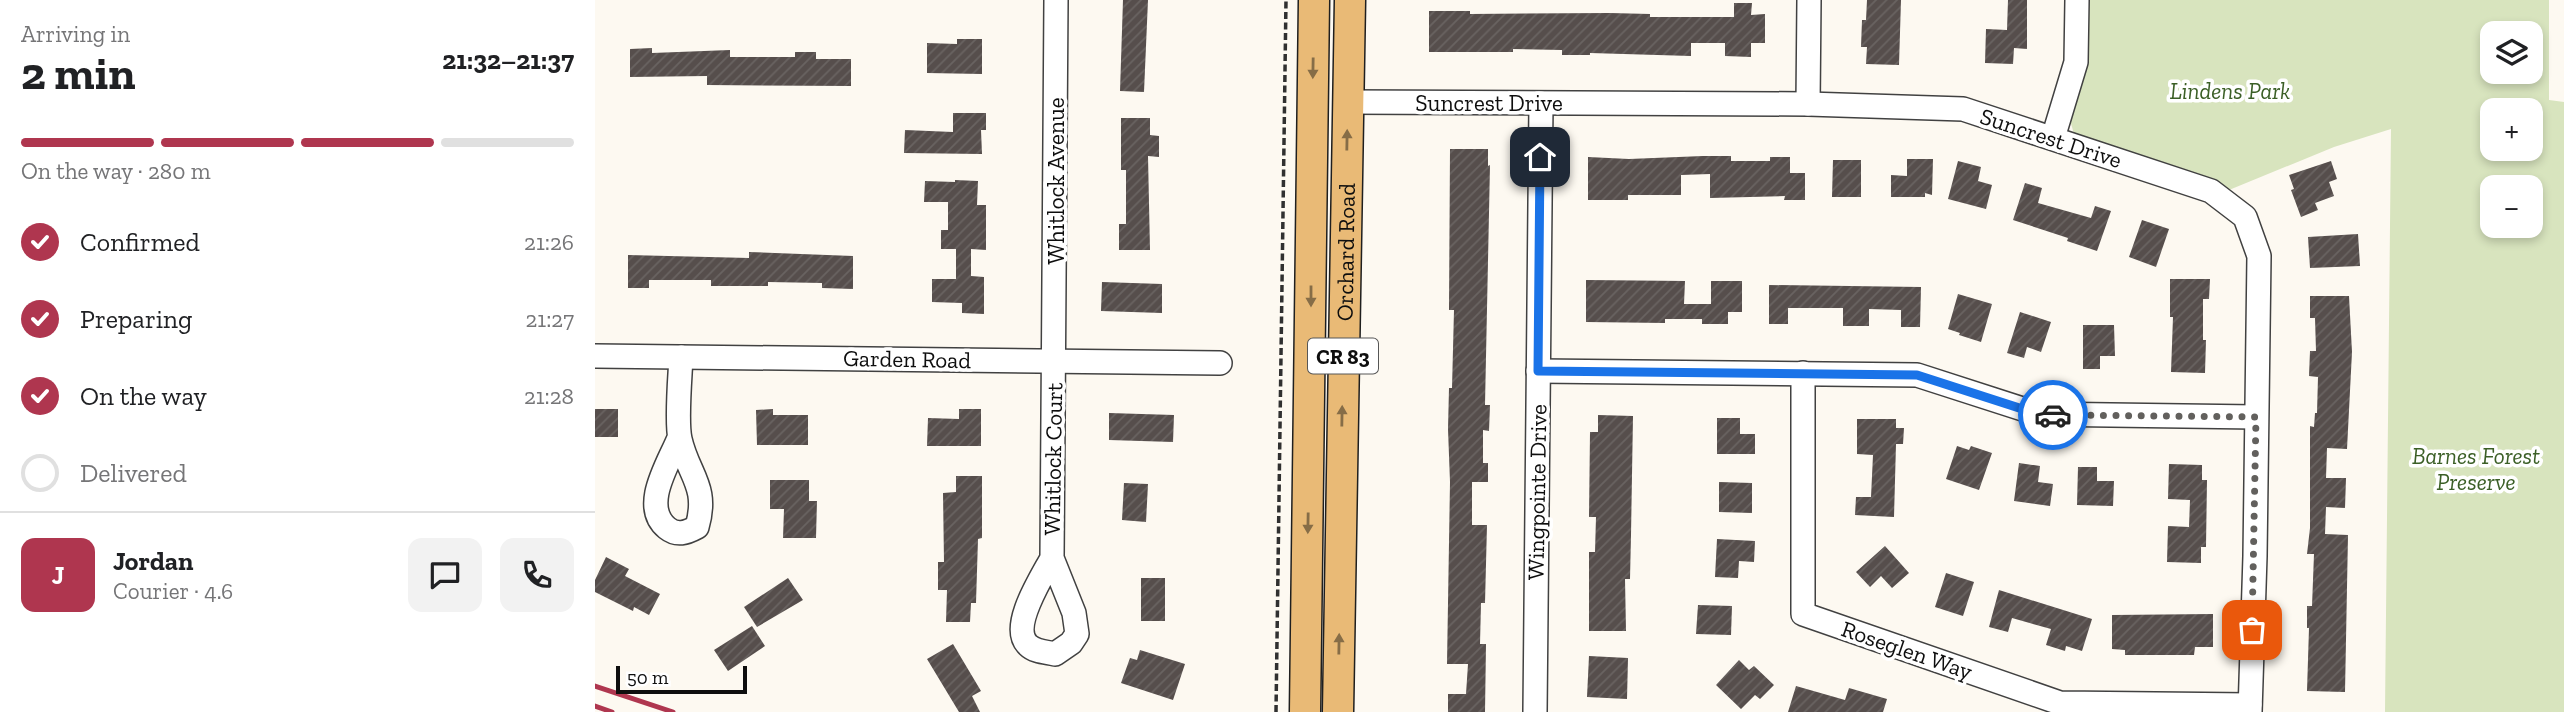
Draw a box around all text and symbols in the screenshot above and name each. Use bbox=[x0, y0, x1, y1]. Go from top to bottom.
text: Arriving in bbox=[21, 20, 130, 48]
map controls bbox=[2480, 21, 2543, 238]
button: layers bbox=[2480, 21, 2543, 84]
text: 21:32–21:37 bbox=[442, 44, 574, 76]
text: 2 min bbox=[21, 46, 136, 101]
one-way arrow bbox=[1307, 57, 1319, 79]
park label: Lindens Park bbox=[2170, 77, 2290, 105]
street label: Suncrest Drive bbox=[1415, 89, 1563, 117]
street label: Whitlock Avenue bbox=[1042, 97, 1070, 265]
button: + bbox=[2480, 98, 2543, 161]
street label: Suncrest Drive bbox=[1977, 102, 2125, 174]
pin bbox=[1510, 127, 1570, 187]
one-way arrow bbox=[1341, 129, 1352, 151]
icon: home bbox=[1521, 138, 1559, 176]
text: On the way · 280 m bbox=[21, 157, 211, 185]
button: − bbox=[2480, 175, 2543, 238]
street label: Orchard Road bbox=[1331, 182, 1361, 321]
icon: check bbox=[21, 223, 59, 261]
text: Confirmed bbox=[80, 226, 200, 258]
text: 21:26 bbox=[524, 228, 574, 256]
one-way arrow bbox=[1305, 285, 1317, 307]
icon: check bbox=[21, 300, 59, 338]
text: Preparing bbox=[80, 303, 192, 335]
text: 21:27 bbox=[525, 305, 574, 333]
road number: CR 83 bbox=[1308, 338, 1378, 374]
street label: Garden Road bbox=[843, 344, 972, 374]
icon: check bbox=[21, 377, 59, 415]
text: On the way bbox=[80, 380, 207, 412]
courier bbox=[2018, 380, 2088, 450]
text: 21:28 bbox=[524, 382, 574, 410]
street label: Whitlock Court bbox=[1038, 382, 1068, 536]
icon: car bbox=[2034, 396, 2072, 434]
street label: Wingpointe Drive bbox=[1521, 404, 1553, 580]
one-way arrow bbox=[1336, 405, 1348, 427]
park label: Barnes Forest Preserve bbox=[2412, 442, 2540, 496]
text: Delivered bbox=[80, 457, 187, 489]
one-way arrow bbox=[1302, 512, 1314, 534]
button: chat bbox=[408, 538, 482, 612]
button: phone bbox=[500, 538, 574, 612]
text: Jordan bbox=[113, 545, 193, 577]
text: J bbox=[52, 559, 64, 591]
text: Courier · 4.6 bbox=[113, 577, 233, 605]
pin bbox=[2222, 600, 2282, 660]
icon: bag bbox=[2233, 611, 2271, 649]
street label: Roseglen Way bbox=[1838, 615, 1976, 686]
one-way arrow bbox=[1333, 633, 1345, 655]
scale bar bbox=[616, 663, 747, 695]
text: 50 m bbox=[627, 666, 668, 689]

